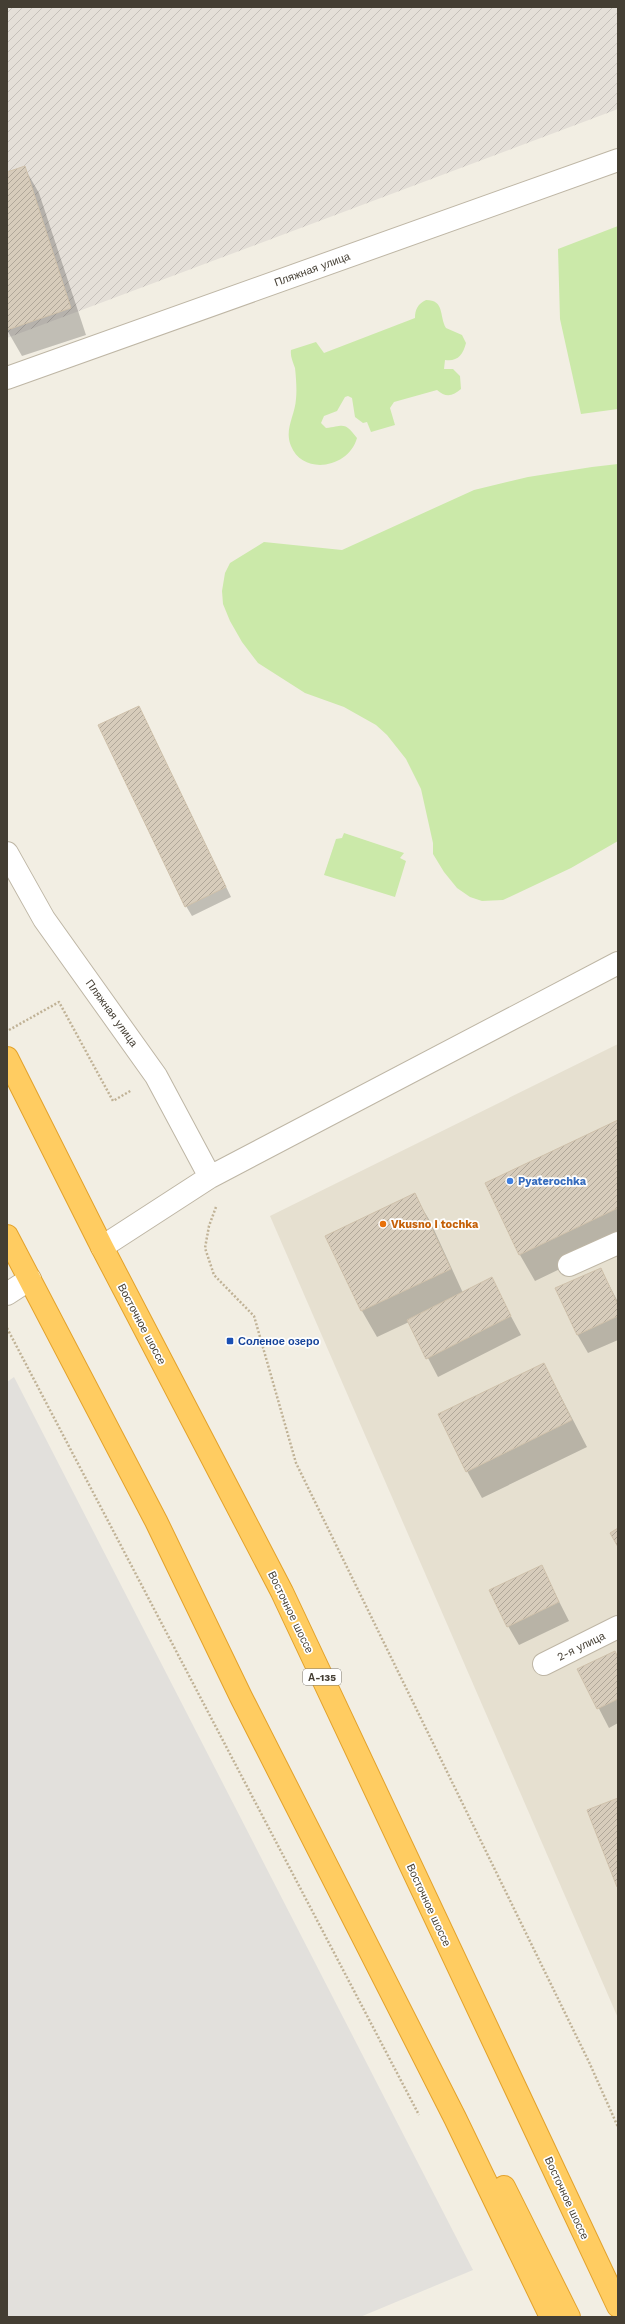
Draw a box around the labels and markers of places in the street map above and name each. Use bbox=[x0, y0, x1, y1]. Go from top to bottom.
place label: Pyaterochka bbox=[518, 1175, 587, 1188]
marker: Pyaterochka bbox=[505, 1176, 515, 1186]
place label: Vkusno i tochka bbox=[391, 1218, 479, 1231]
marker: Vkusno i tochka bbox=[378, 1219, 388, 1229]
place label: Соленое озеро bbox=[238, 1335, 320, 1348]
marker: Соленое озеро bbox=[225, 1336, 235, 1346]

